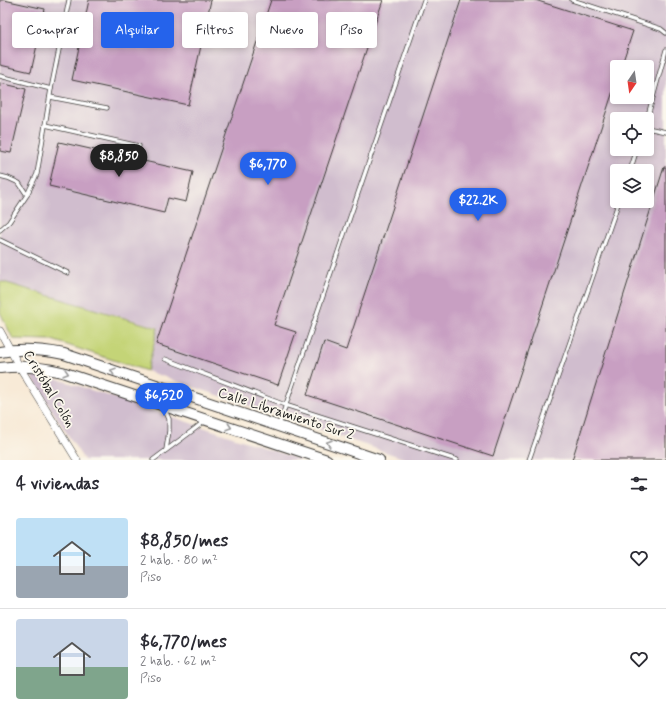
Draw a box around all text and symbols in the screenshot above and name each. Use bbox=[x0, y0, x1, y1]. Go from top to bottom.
chip: Comprar bbox=[12, 12, 93, 48]
chip: Alquilar bbox=[101, 12, 174, 48]
chip: Filtros bbox=[182, 12, 248, 48]
chip: Nuevo bbox=[256, 12, 318, 48]
chip: Piso bbox=[326, 12, 377, 48]
north arrow bbox=[610, 60, 654, 104]
map controls bbox=[610, 60, 654, 208]
button: locate bbox=[610, 112, 654, 156]
pin: $8,850 bbox=[86, 144, 152, 178]
text: $8,850 bbox=[99, 148, 139, 165]
pin: $6,770 bbox=[235, 152, 301, 186]
text: $6,770 bbox=[249, 156, 287, 173]
button: layers bbox=[610, 164, 654, 208]
pin: $22.2K bbox=[445, 188, 511, 222]
text: $22.2K bbox=[458, 192, 498, 209]
street label: Cristóbal Colón bbox=[19, 347, 79, 431]
one-way arrow bbox=[109, 367, 116, 376]
one-way arrow bbox=[62, 368, 69, 377]
pin: $6,520 bbox=[131, 383, 197, 417]
street label: Calle Libramiento Sur 2 bbox=[216, 384, 356, 445]
text: $6,520 bbox=[144, 387, 184, 404]
one-way arrow bbox=[226, 423, 233, 431]
one-way arrow bbox=[326, 439, 333, 448]
text: 4 viviendas bbox=[16, 473, 99, 495]
icon: filters bbox=[628, 473, 650, 495]
text: $8,850/mes bbox=[140, 530, 228, 552]
icon: home bbox=[48, 534, 96, 582]
icon: heart bbox=[628, 547, 650, 569]
text: 2 hab. · 80 m² bbox=[140, 552, 218, 569]
text: Piso bbox=[140, 569, 161, 586]
text: $6,770/mes bbox=[140, 631, 227, 653]
icon: home bbox=[48, 635, 96, 683]
icon: heart bbox=[628, 648, 650, 670]
text: 2 hab. · 62 m² bbox=[140, 653, 217, 670]
text: Piso bbox=[140, 670, 161, 687]

